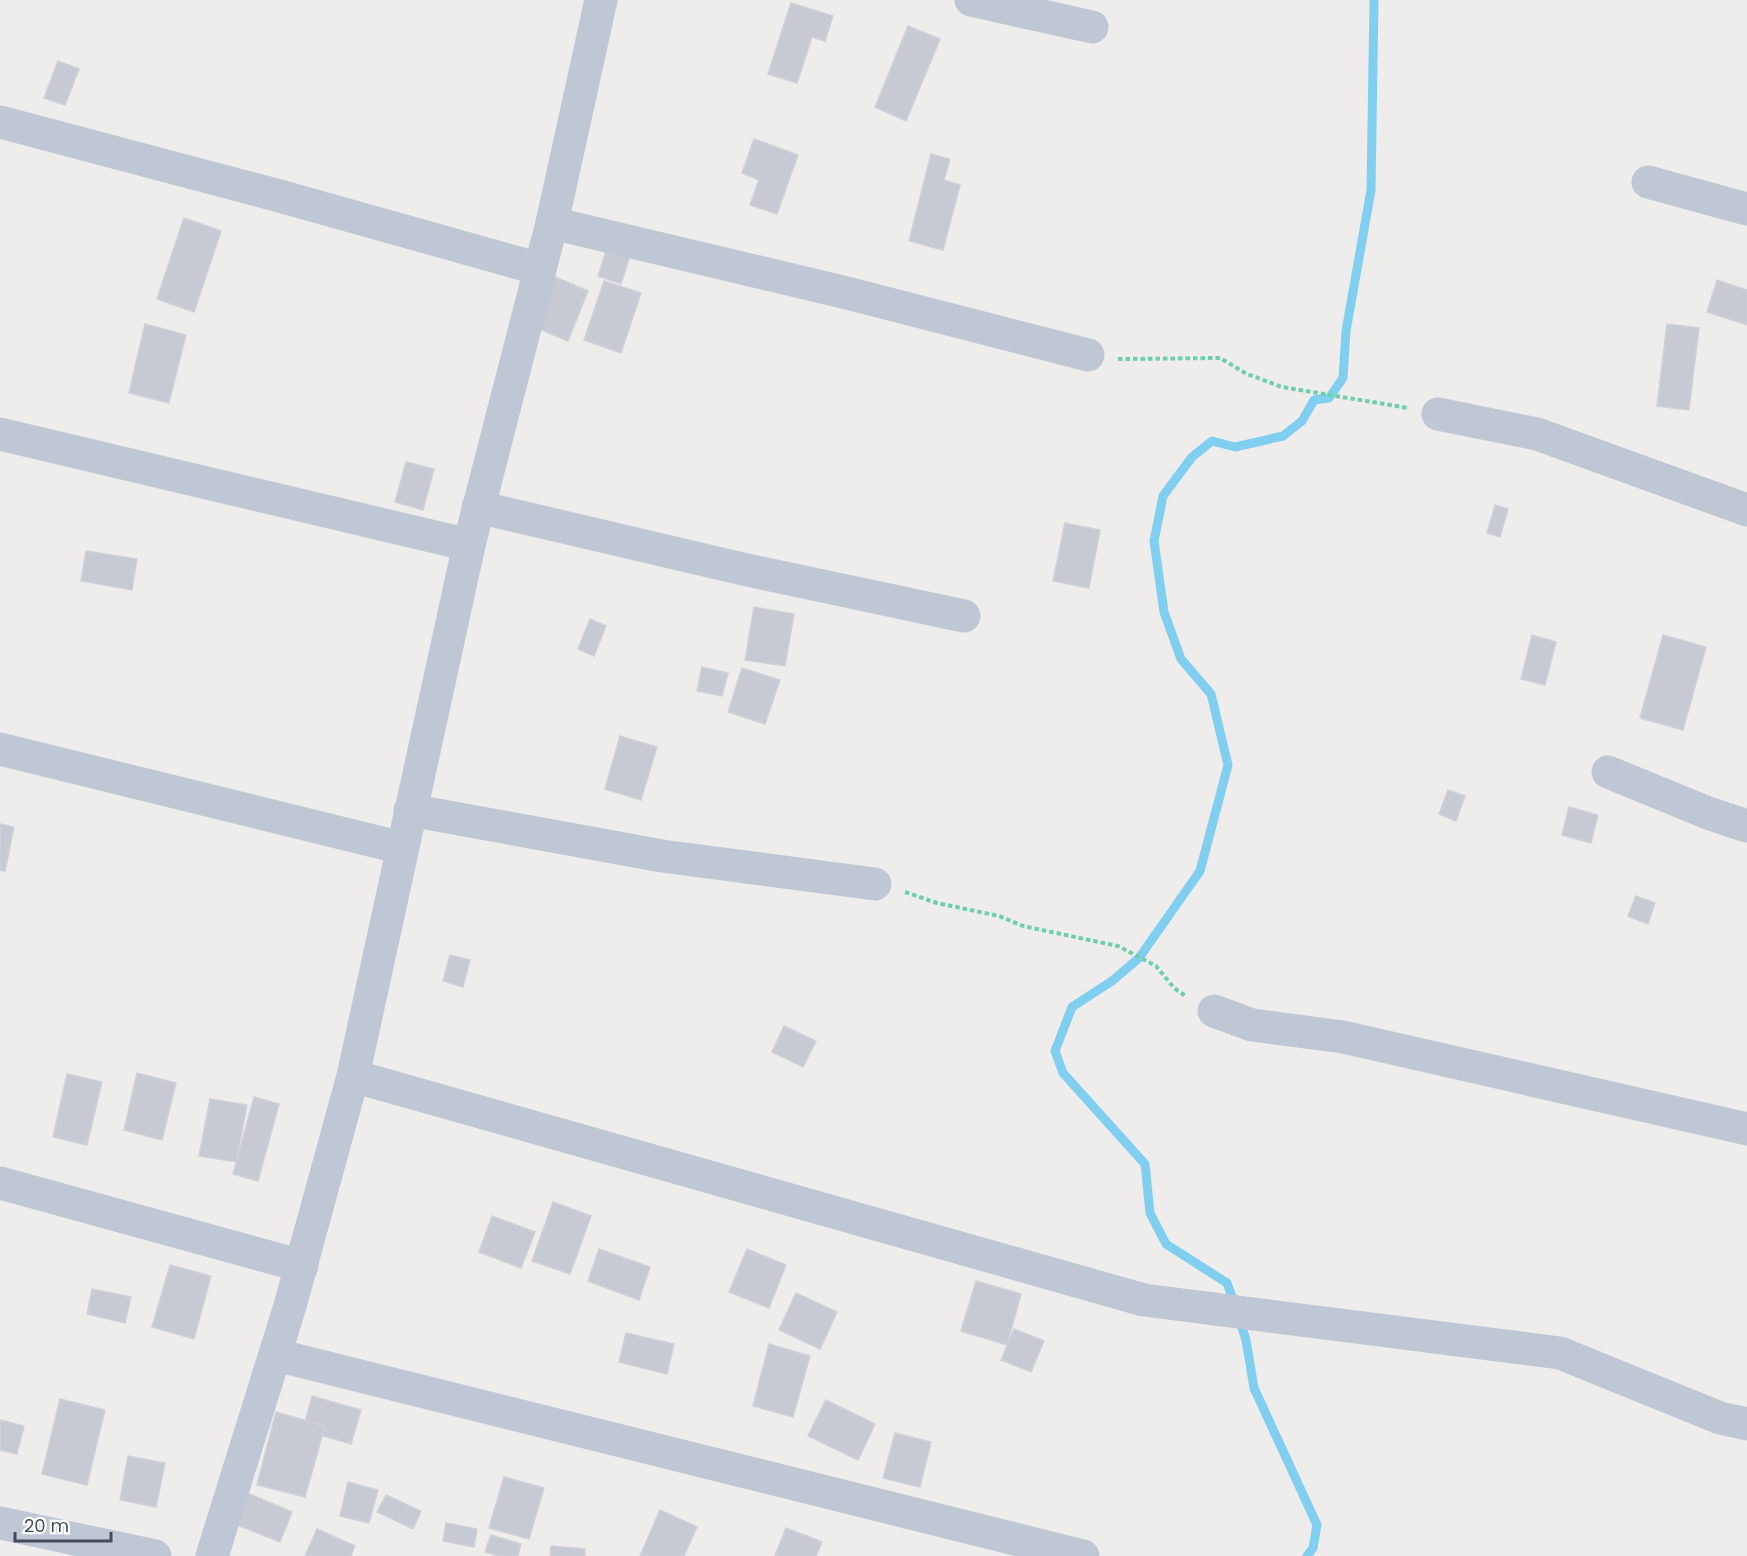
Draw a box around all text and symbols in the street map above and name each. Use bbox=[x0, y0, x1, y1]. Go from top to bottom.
scale bar bbox=[15, 1505, 111, 1543]
text: 20 m bbox=[24, 1513, 69, 1538]

